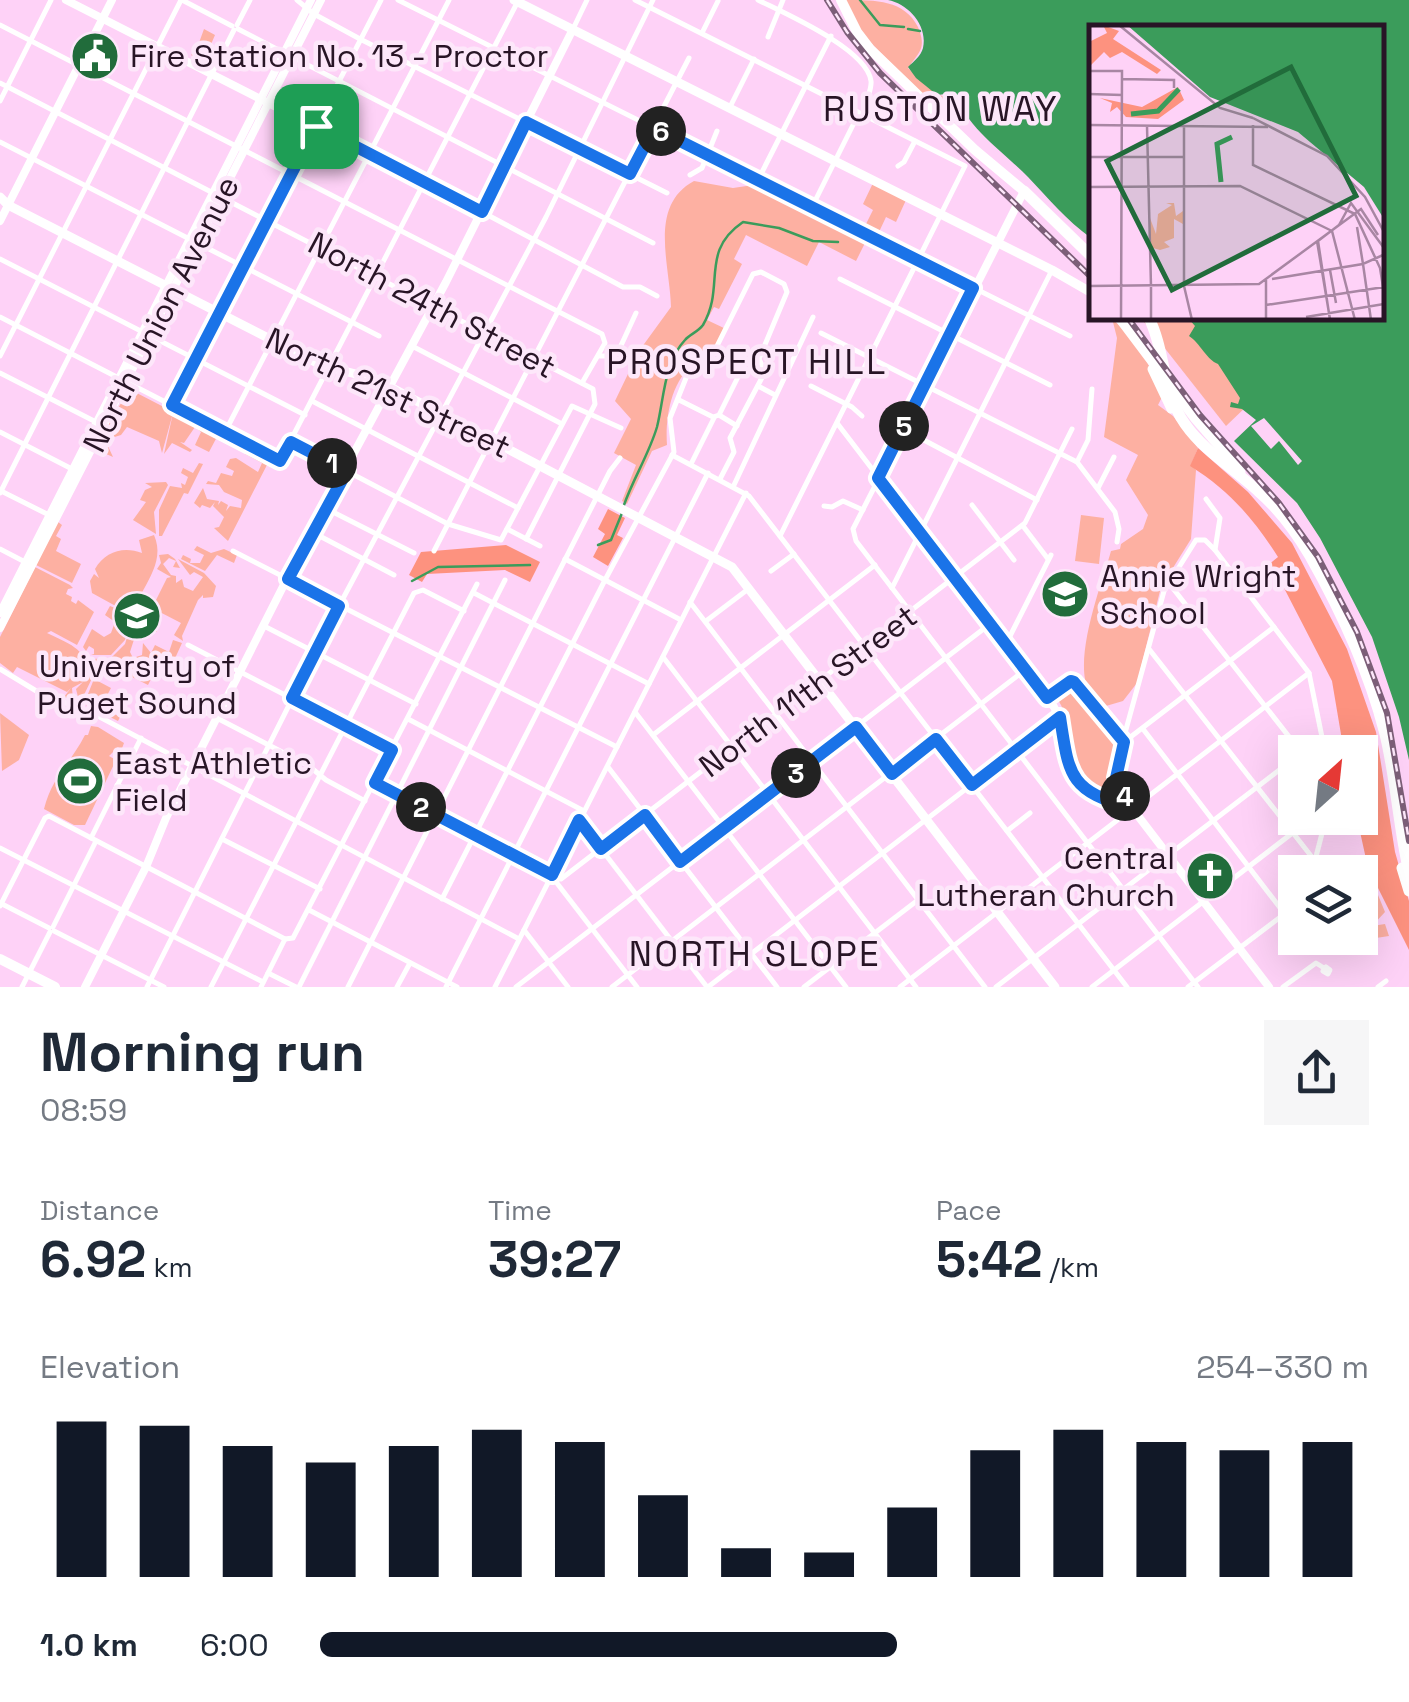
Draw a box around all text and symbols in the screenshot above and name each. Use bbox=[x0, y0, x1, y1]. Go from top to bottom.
inset map bbox=[1089, 25, 1384, 320]
public building icon: Fire Station No. 13 - Proctor bbox=[69, 30, 121, 82]
place label: Fire Station No. 13 - Proctor bbox=[130, 36, 548, 76]
pin bbox=[274, 84, 359, 169]
district label: RUSTON WAY bbox=[823, 87, 1059, 131]
icon: arrive bbox=[289, 99, 344, 154]
pin: 6 bbox=[636, 106, 686, 156]
text: 6 bbox=[652, 113, 670, 149]
street label: North Union Avenue bbox=[74, 169, 248, 459]
street label: North 24th Street bbox=[301, 223, 563, 387]
street label: North 21st Street bbox=[260, 319, 516, 467]
district label: PROSPECT HILL bbox=[606, 340, 888, 384]
pin: 5 bbox=[879, 401, 929, 451]
text: 5 bbox=[896, 408, 912, 444]
pin: 1 bbox=[307, 438, 357, 488]
place label: Annie Wright School bbox=[1100, 556, 1296, 633]
school or university icon: Annie Wright School bbox=[1039, 568, 1091, 620]
school or university icon: University of Puget Sound bbox=[111, 590, 163, 642]
street label: North 11th Street bbox=[691, 596, 925, 786]
place label: University of Puget Sound bbox=[37, 646, 237, 723]
north arrow bbox=[1278, 735, 1378, 835]
map controls bbox=[1278, 735, 1378, 955]
place label: East Athletic Field bbox=[115, 743, 312, 820]
pin: 3 bbox=[771, 748, 821, 798]
sports icon: East Athletic Field bbox=[54, 755, 106, 807]
text: 3 bbox=[787, 755, 805, 791]
pin: 4 bbox=[1100, 771, 1150, 821]
text: 4 bbox=[1116, 778, 1134, 814]
pin: 2 bbox=[396, 782, 446, 832]
text: 2 bbox=[413, 789, 429, 825]
place label: Central Lutheran Church bbox=[917, 838, 1175, 915]
church icon: Central Lutheran Church bbox=[1184, 850, 1236, 902]
button: layers bbox=[1278, 855, 1378, 955]
district label: NORTH SLOPE bbox=[629, 932, 881, 976]
text: Morning run bbox=[40, 1017, 365, 1087]
button: share bbox=[1264, 1020, 1369, 1125]
text: 08:59 bbox=[40, 1090, 127, 1130]
text: Distance bbox=[40, 1192, 159, 1228]
text: Time bbox=[488, 1192, 552, 1228]
text: Pace bbox=[936, 1192, 1002, 1228]
text: 6.92 bbox=[40, 1228, 146, 1292]
text: 39:27 bbox=[488, 1228, 621, 1292]
text: 5:42 bbox=[936, 1228, 1042, 1292]
text: km bbox=[146, 1249, 193, 1285]
text: /km bbox=[1042, 1249, 1099, 1285]
text: Elevation bbox=[40, 1347, 180, 1387]
text: 254–330 m bbox=[1196, 1347, 1369, 1387]
text: 1.0 km bbox=[40, 1625, 138, 1665]
text: 6:00 bbox=[200, 1625, 269, 1665]

